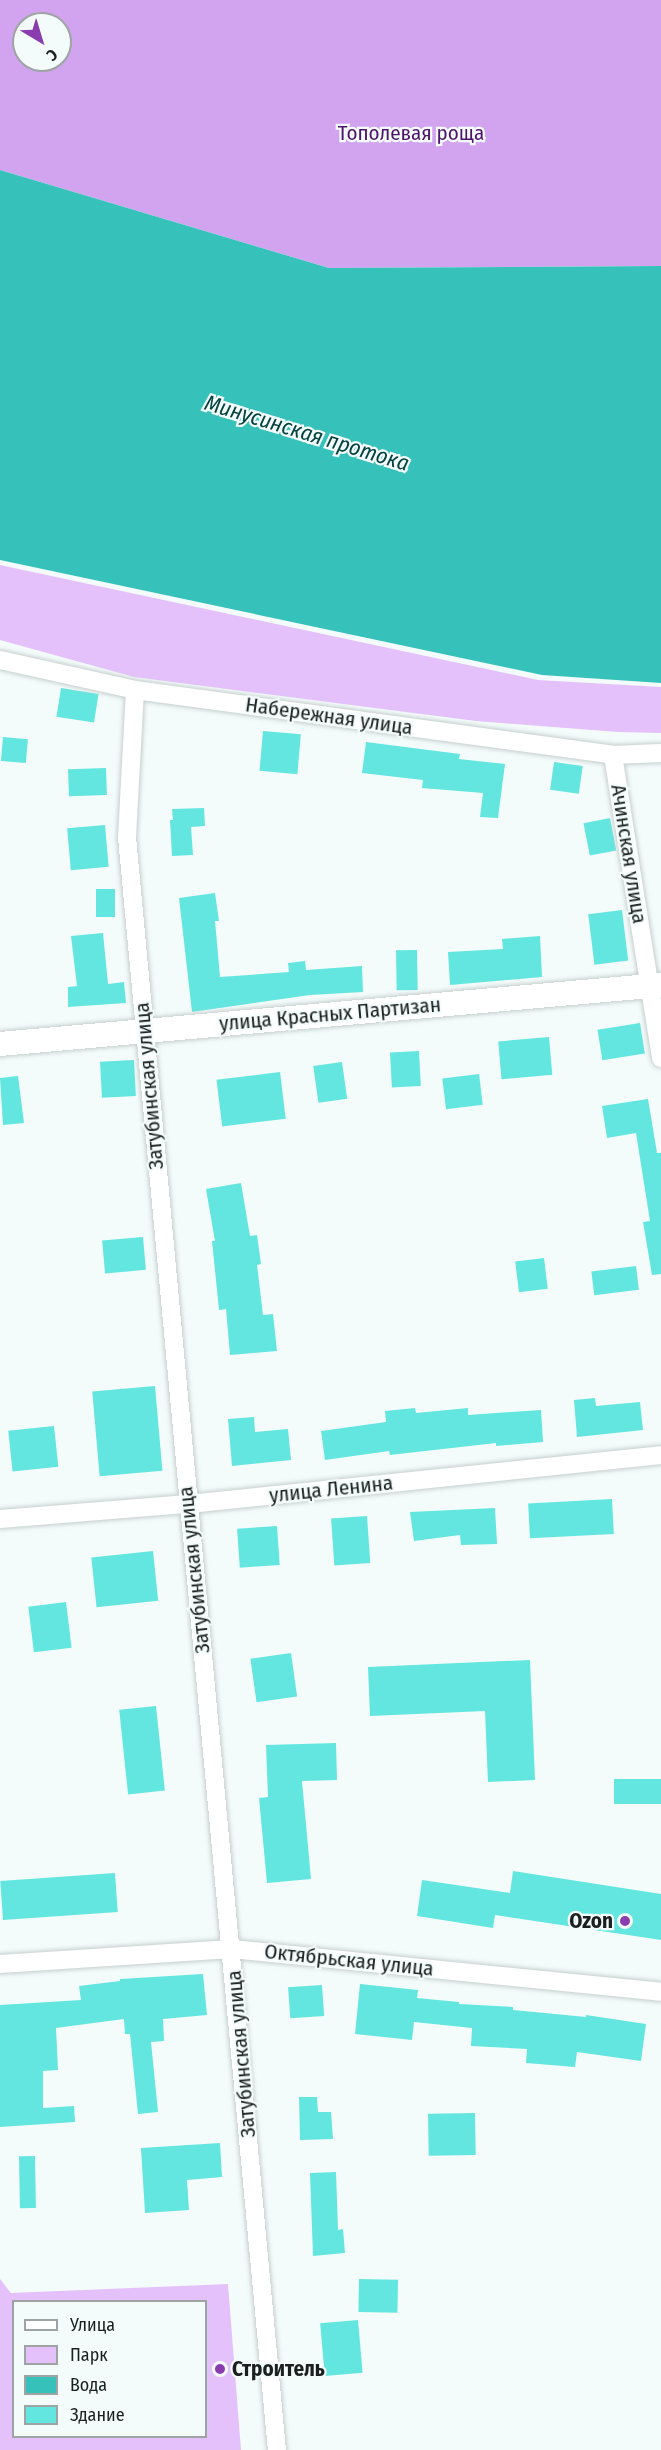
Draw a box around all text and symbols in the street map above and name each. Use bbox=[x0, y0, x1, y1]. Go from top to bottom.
north arrow bbox=[12, 12, 72, 72]
text: С bbox=[43, 45, 61, 65]
park label: Тополевая роща bbox=[338, 120, 484, 146]
water label: Минусинская протока bbox=[201, 389, 413, 477]
street label: Набережная улица bbox=[244, 692, 414, 740]
street label: Ачинская улица bbox=[606, 783, 652, 925]
street label: улица Красных Партизан bbox=[218, 992, 442, 1036]
street label: Затубинская улица bbox=[129, 1001, 169, 1171]
street label: улица Ленина bbox=[268, 1470, 394, 1508]
street label: Затубинская улица bbox=[173, 1485, 215, 1655]
place label: Ozon bbox=[569, 1908, 613, 1934]
marker: Ozon bbox=[618, 1914, 632, 1928]
street label: Октябрьская улица bbox=[263, 1939, 435, 1981]
street label: Затубинская улица bbox=[221, 1969, 261, 2139]
legend bbox=[12, 2300, 207, 2438]
text: Улица bbox=[70, 2314, 115, 2336]
text: Парк bbox=[70, 2344, 108, 2366]
place label: Строитель bbox=[232, 2356, 325, 2382]
marker: Строитель bbox=[213, 2362, 227, 2376]
text: Вода bbox=[70, 2374, 107, 2396]
text: Здание bbox=[70, 2404, 125, 2426]

